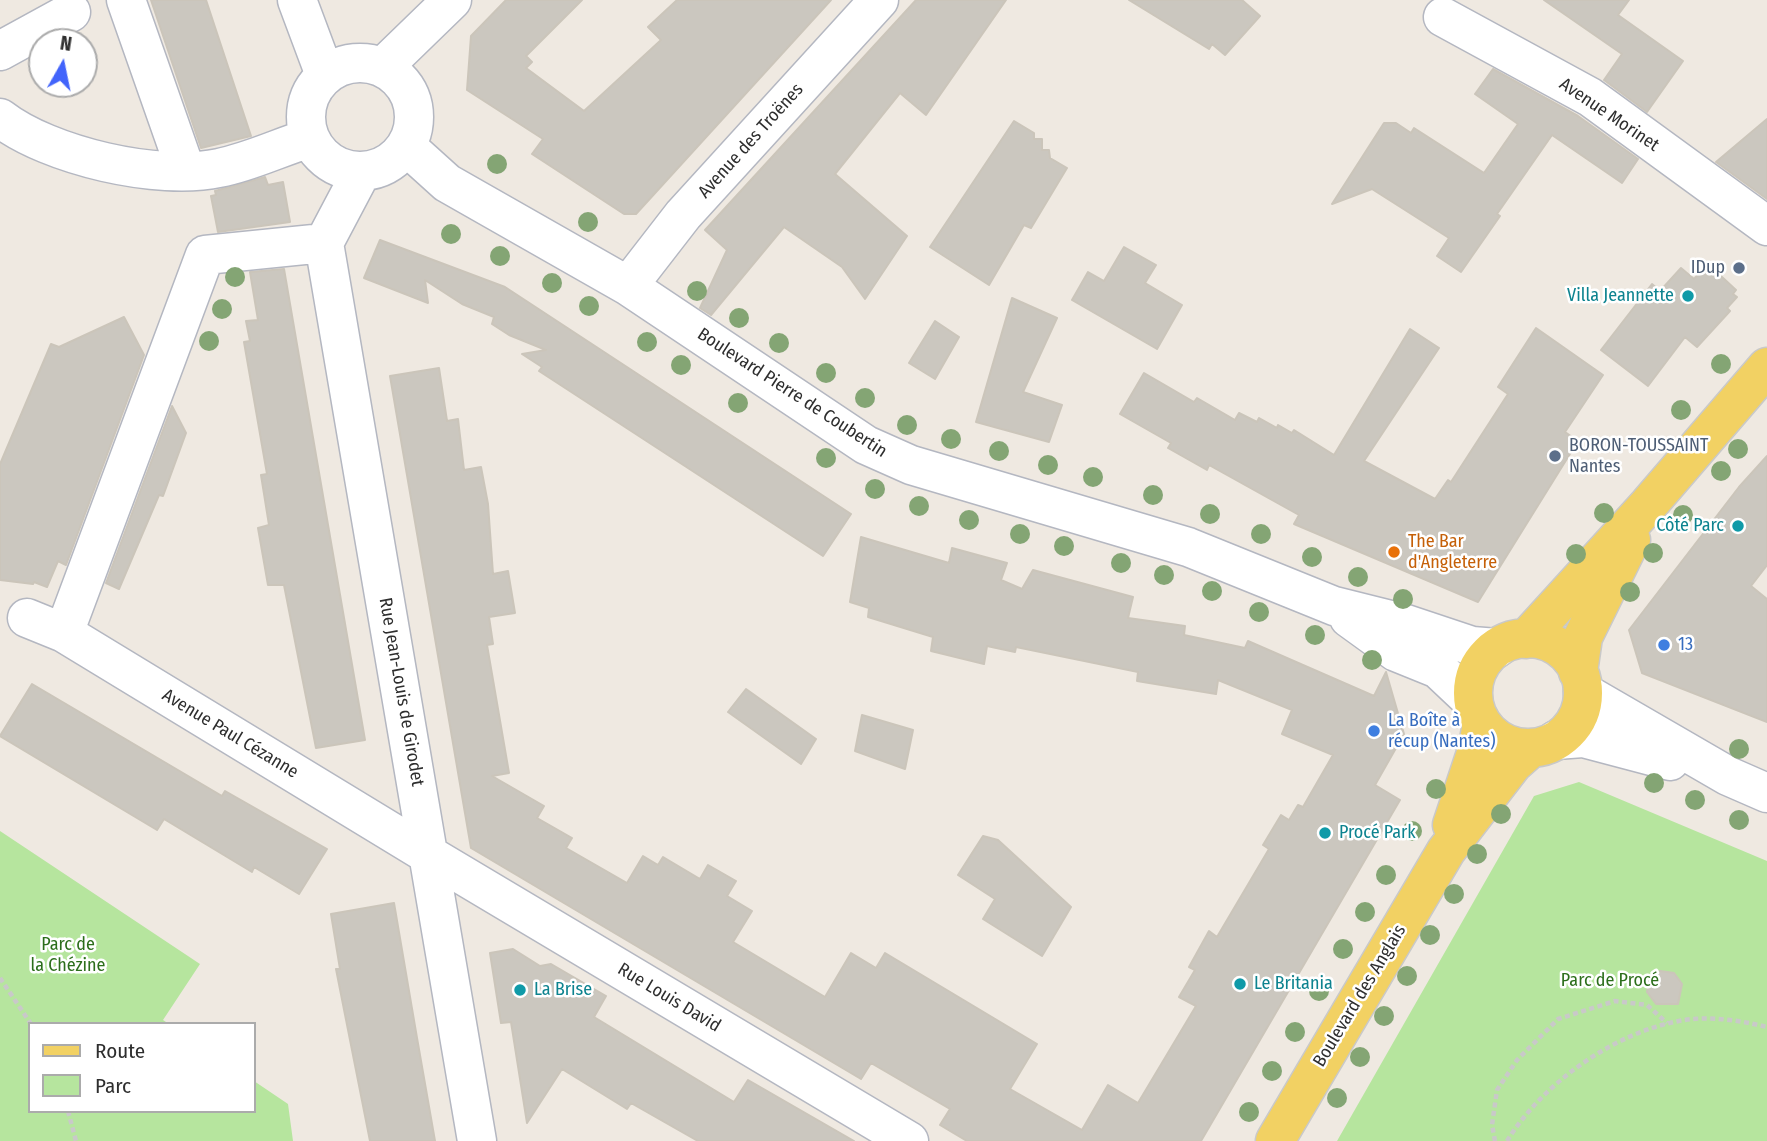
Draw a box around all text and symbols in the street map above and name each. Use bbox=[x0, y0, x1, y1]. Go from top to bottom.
north arrow bbox=[28, 28, 98, 98]
text: N bbox=[59, 31, 73, 56]
street label: Avenue Morinet bbox=[1555, 74, 1663, 156]
street label: Avenue des Troënes bbox=[694, 79, 808, 203]
place label: IDup bbox=[1691, 257, 1725, 279]
marker: IDup bbox=[1731, 260, 1747, 276]
place label: Villa Jeannette bbox=[1567, 285, 1674, 307]
marker: Villa Jeannette bbox=[1680, 288, 1696, 304]
street label: Boulevard Pierre de Coubertin bbox=[693, 324, 891, 462]
place label: BORON-TOUSSAINT Nantes bbox=[1569, 435, 1708, 478]
marker: BORON-TOUSSAINT Nantes bbox=[1547, 448, 1563, 464]
place label: Côté Parc bbox=[1656, 515, 1724, 537]
marker: Côté Parc bbox=[1730, 518, 1746, 534]
place label: The Bar d'Angleterre bbox=[1408, 531, 1497, 574]
marker: The Bar d'Angleterre bbox=[1386, 544, 1402, 560]
street label: Rue Jean-Louis de Girodet bbox=[374, 596, 428, 788]
place label: 13 bbox=[1678, 634, 1693, 656]
marker: 13 bbox=[1656, 637, 1672, 653]
street label: Avenue Paul Cézanne bbox=[158, 685, 302, 783]
place label: La Boîte à récup (Nantes) bbox=[1388, 710, 1495, 752]
marker: La Boîte à récup (Nantes) bbox=[1366, 723, 1382, 739]
place label: Procé Park bbox=[1339, 822, 1416, 844]
marker: Procé Park bbox=[1317, 825, 1333, 841]
street label: Boulevard des Anglais bbox=[1309, 921, 1411, 1071]
park label: Parc de la Chézine bbox=[31, 934, 105, 976]
street label: Rue Louis David bbox=[614, 959, 724, 1037]
park label: Parc de Procé bbox=[1561, 970, 1659, 992]
place label: Le Britania bbox=[1254, 973, 1333, 995]
marker: Le Britania bbox=[1232, 976, 1248, 992]
place label: La Brise bbox=[534, 979, 592, 1001]
marker: La Brise bbox=[512, 982, 528, 998]
legend bbox=[28, 1022, 256, 1113]
text: Route bbox=[95, 1038, 145, 1064]
text: Parc bbox=[95, 1073, 131, 1099]

